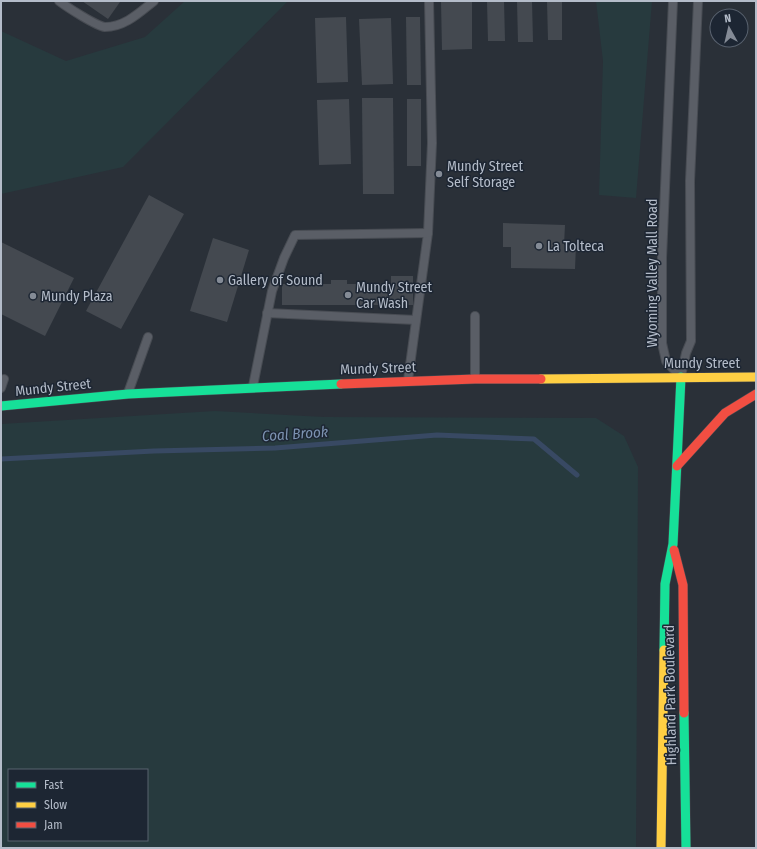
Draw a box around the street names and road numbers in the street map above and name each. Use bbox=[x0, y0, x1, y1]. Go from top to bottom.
street label: Wyoming Valley Mall Road bbox=[644, 199, 661, 347]
street label: Mundy Street bbox=[664, 355, 740, 372]
street label: Mundy Street bbox=[340, 359, 417, 378]
street label: Mundy Street bbox=[14, 375, 92, 400]
street label: Highland Park Boulevard bbox=[661, 625, 680, 765]

